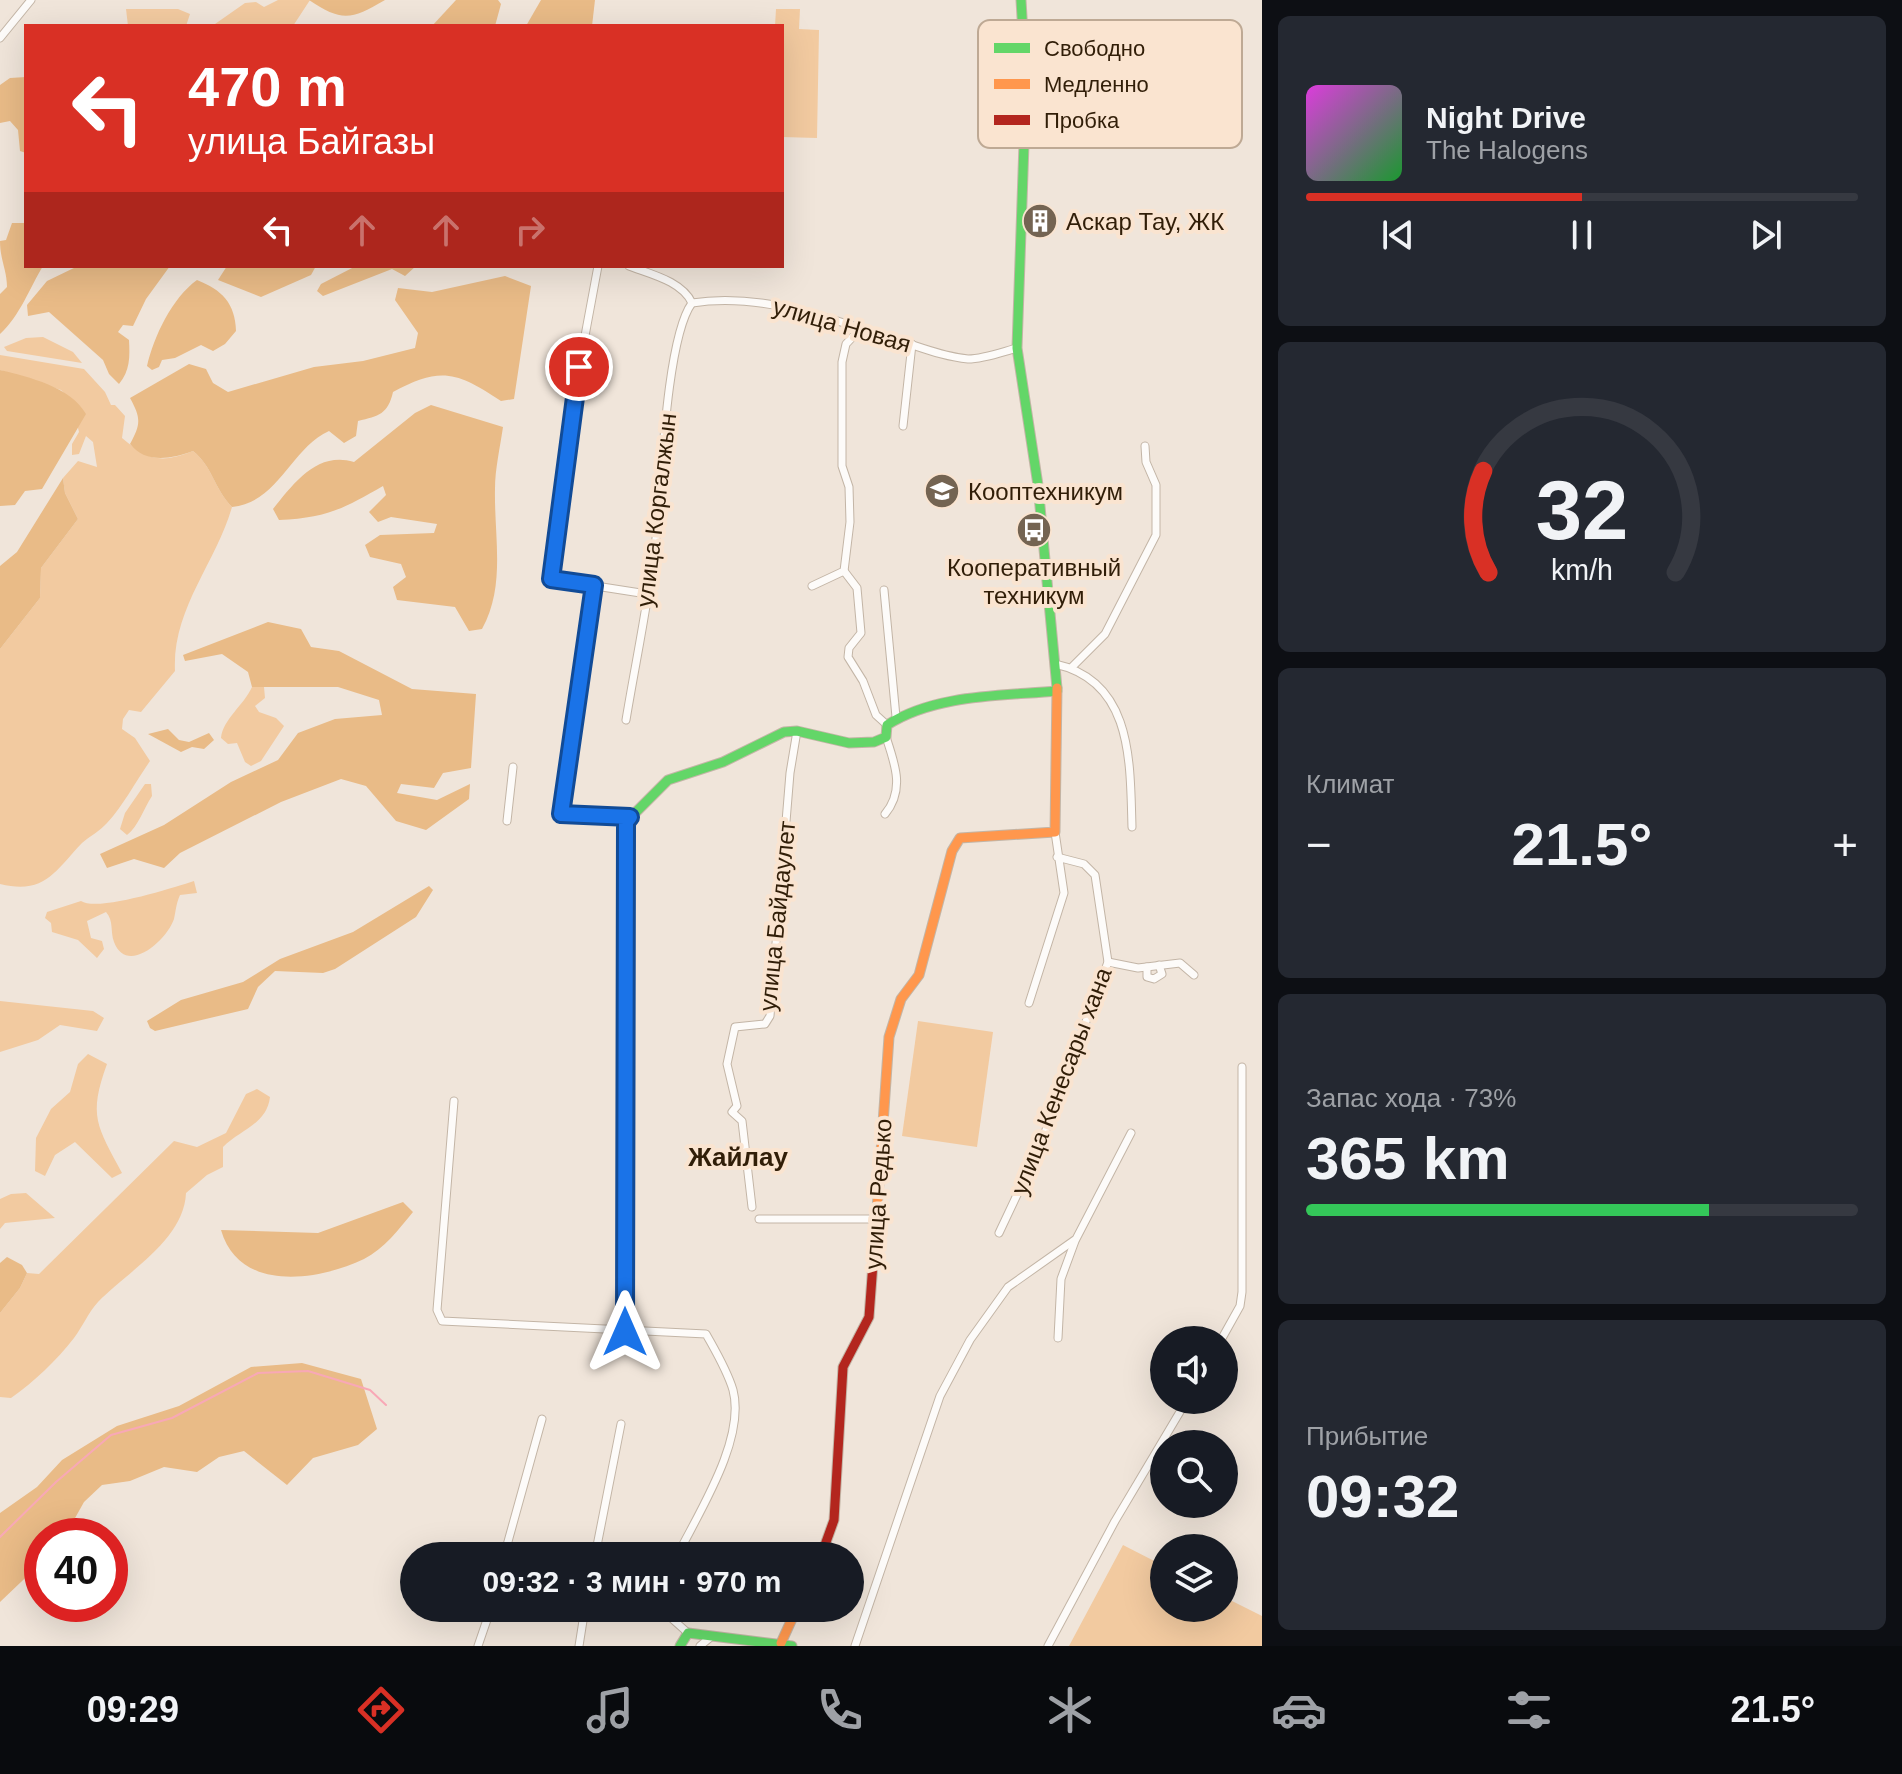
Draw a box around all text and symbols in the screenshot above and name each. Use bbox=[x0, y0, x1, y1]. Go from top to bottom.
legend bbox=[978, 20, 1242, 148]
text: Свободно bbox=[1044, 36, 1145, 61]
text: 470 m bbox=[188, 55, 347, 118]
icon: left bbox=[56, 56, 160, 160]
text: Медленно bbox=[1044, 72, 1149, 97]
text: Night Drive bbox=[1426, 101, 1586, 134]
text: Пробка bbox=[1044, 108, 1120, 133]
text: улица Байгазы bbox=[188, 121, 435, 162]
text: The Halogens bbox=[1426, 135, 1588, 165]
building icon: Аскар Тау, ЖК bbox=[1021, 202, 1059, 240]
icon: left bbox=[256, 208, 300, 252]
icon: ahead bbox=[340, 208, 384, 252]
icon: ahead bbox=[424, 208, 468, 252]
icon: right bbox=[508, 208, 552, 252]
place label: Аскар Тау, ЖК bbox=[1066, 208, 1224, 235]
icon: previous bbox=[1376, 213, 1420, 257]
icon: pause bbox=[1560, 213, 1604, 257]
icon: next bbox=[1744, 213, 1788, 257]
street label: улица Новая bbox=[770, 292, 914, 358]
pin bbox=[545, 333, 613, 401]
icon: arrive bbox=[557, 345, 601, 389]
street label: улица Коргалжын bbox=[631, 411, 681, 609]
text: 32 bbox=[1536, 464, 1628, 557]
school or university icon: Кооптехникум bbox=[923, 472, 961, 510]
place label: Кооптехникум bbox=[968, 478, 1123, 505]
bus stop icon: Кооперативный техникум bbox=[1015, 511, 1053, 549]
place label: Кооперативный техникум bbox=[947, 554, 1121, 609]
text: km/h bbox=[1551, 554, 1613, 586]
text: Климат bbox=[1306, 769, 1395, 799]
text: 21.5° bbox=[1512, 811, 1652, 878]
street label: улица Байдаулет bbox=[754, 819, 800, 1013]
text: − bbox=[1306, 820, 1332, 869]
text: + bbox=[1832, 820, 1858, 869]
street label: улица Кенесары хана bbox=[1005, 963, 1117, 1198]
text: Запас хода · 73% bbox=[1306, 1083, 1516, 1113]
street label: улица Редько bbox=[859, 1118, 897, 1270]
text: 365 km bbox=[1306, 1125, 1510, 1192]
district label: Жайлау bbox=[687, 1142, 788, 1172]
position arrow bbox=[583, 1290, 667, 1374]
map controls bbox=[1150, 1326, 1238, 1622]
button: sound bbox=[1150, 1326, 1238, 1414]
text: Прибытие bbox=[1306, 1421, 1428, 1451]
button: search bbox=[1150, 1430, 1238, 1518]
text: 09:32 bbox=[1306, 1463, 1459, 1530]
speed limit sign: 40 bbox=[24, 1518, 128, 1622]
button: layers bbox=[1150, 1534, 1238, 1622]
text: 09:32 · 3 мин · 970 m bbox=[483, 1565, 781, 1598]
icon: directions bbox=[353, 1682, 409, 1738]
icon: music bbox=[582, 1682, 638, 1738]
icon: phone bbox=[812, 1682, 868, 1738]
icon: climate bbox=[1042, 1682, 1098, 1738]
icon: car bbox=[1271, 1682, 1327, 1738]
icon: filters bbox=[1501, 1682, 1557, 1738]
text: 09:29 bbox=[87, 1689, 179, 1730]
text: 21.5° bbox=[1731, 1689, 1815, 1730]

